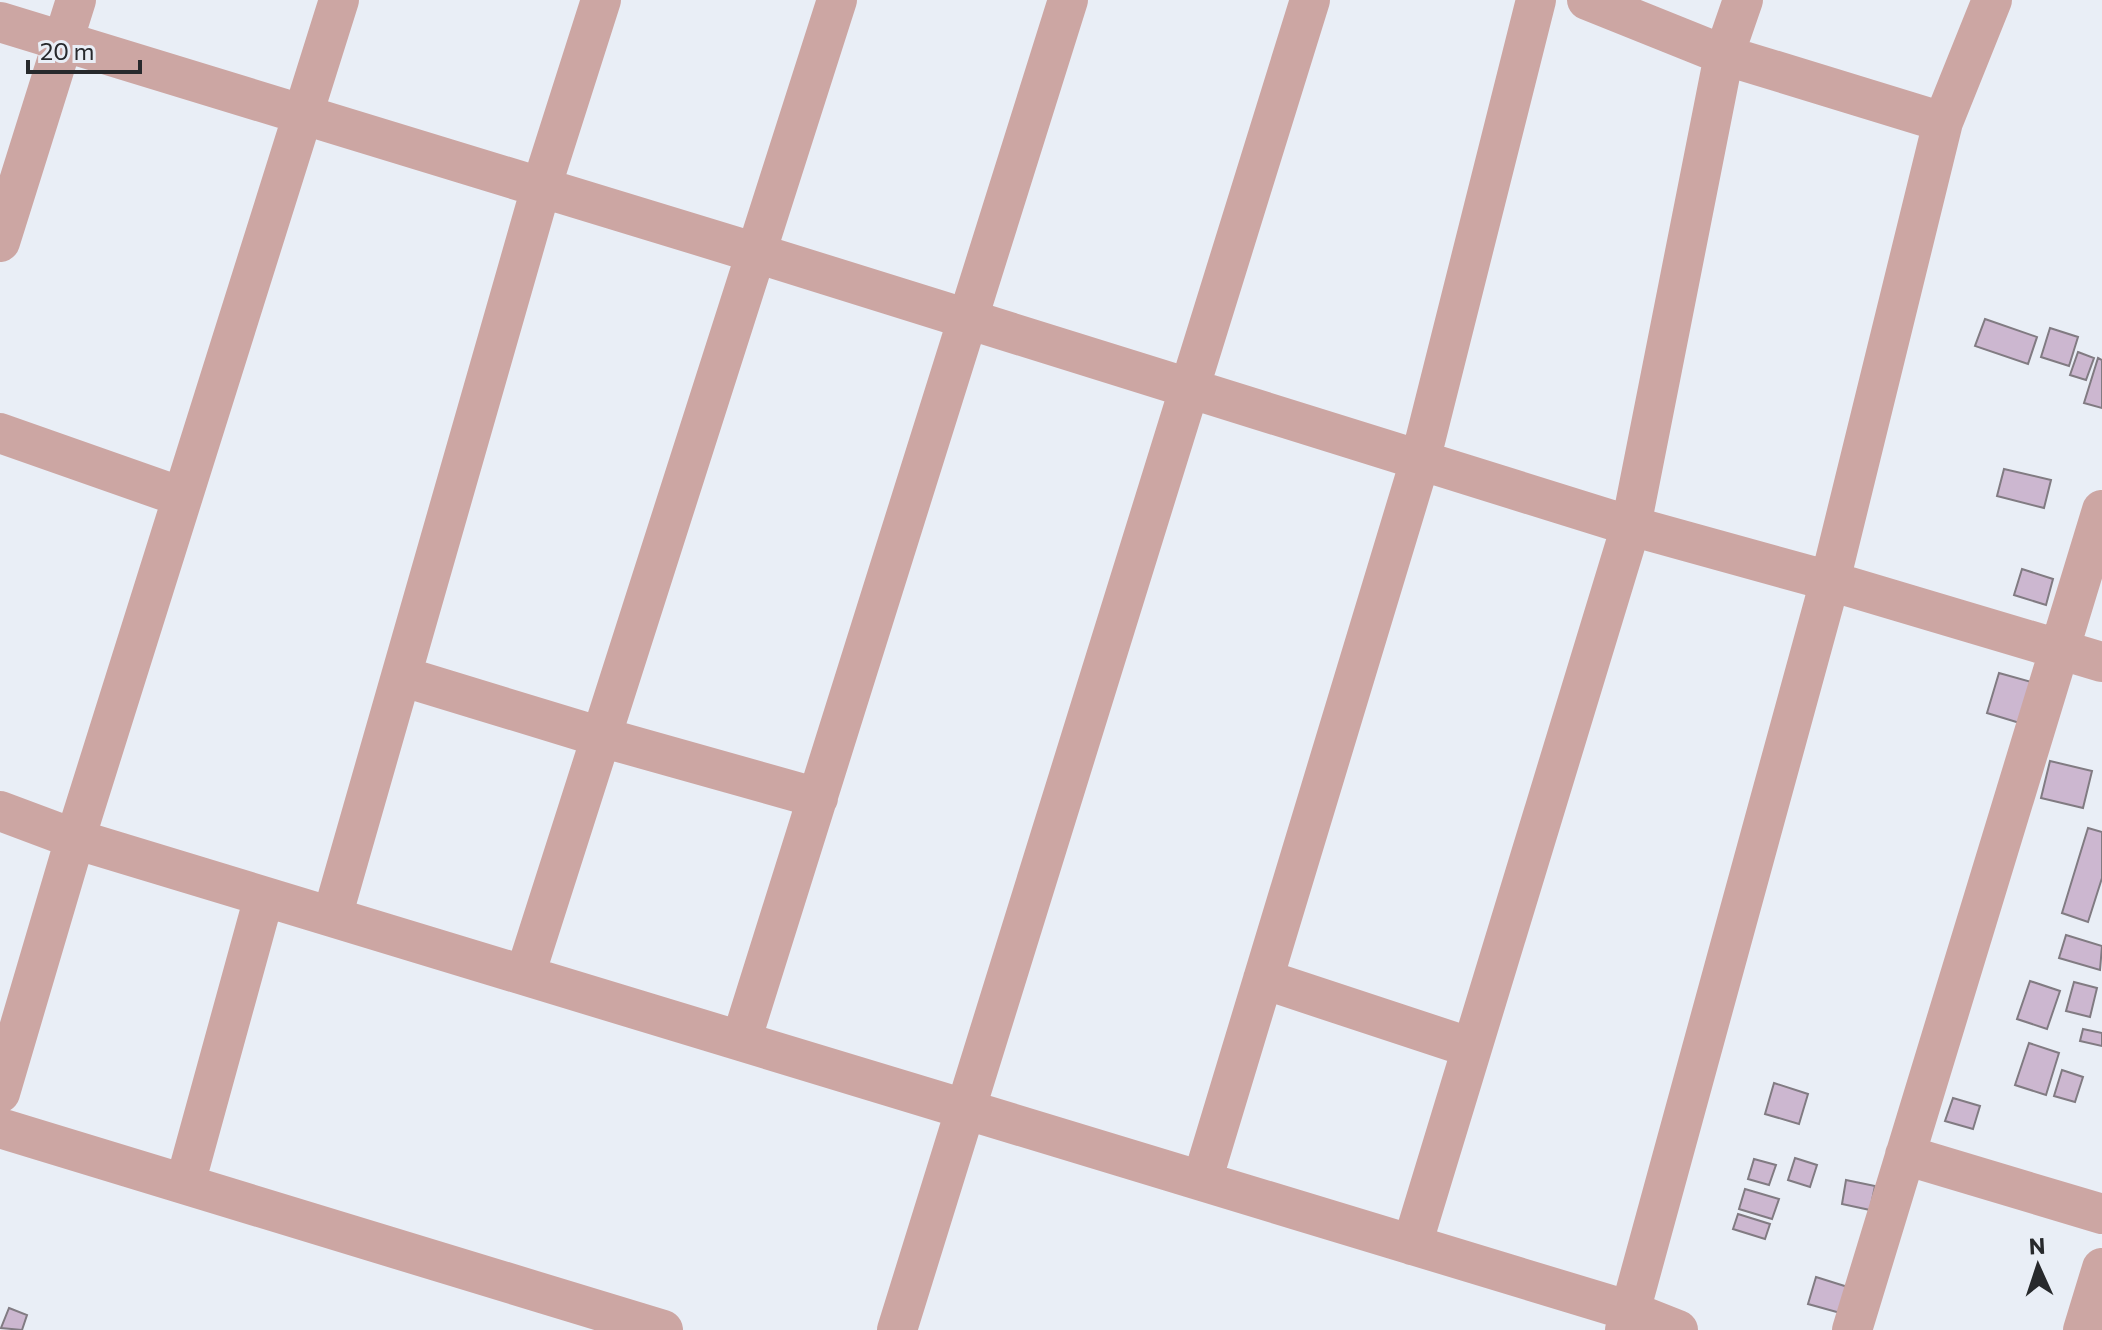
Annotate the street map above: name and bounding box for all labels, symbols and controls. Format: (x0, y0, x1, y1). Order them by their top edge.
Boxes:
scale bar (28, 24, 140, 74)
text: 20 m (40, 36, 94, 65)
north arrow (1998, 1226, 2078, 1306)
text: N (2028, 1232, 2046, 1259)

